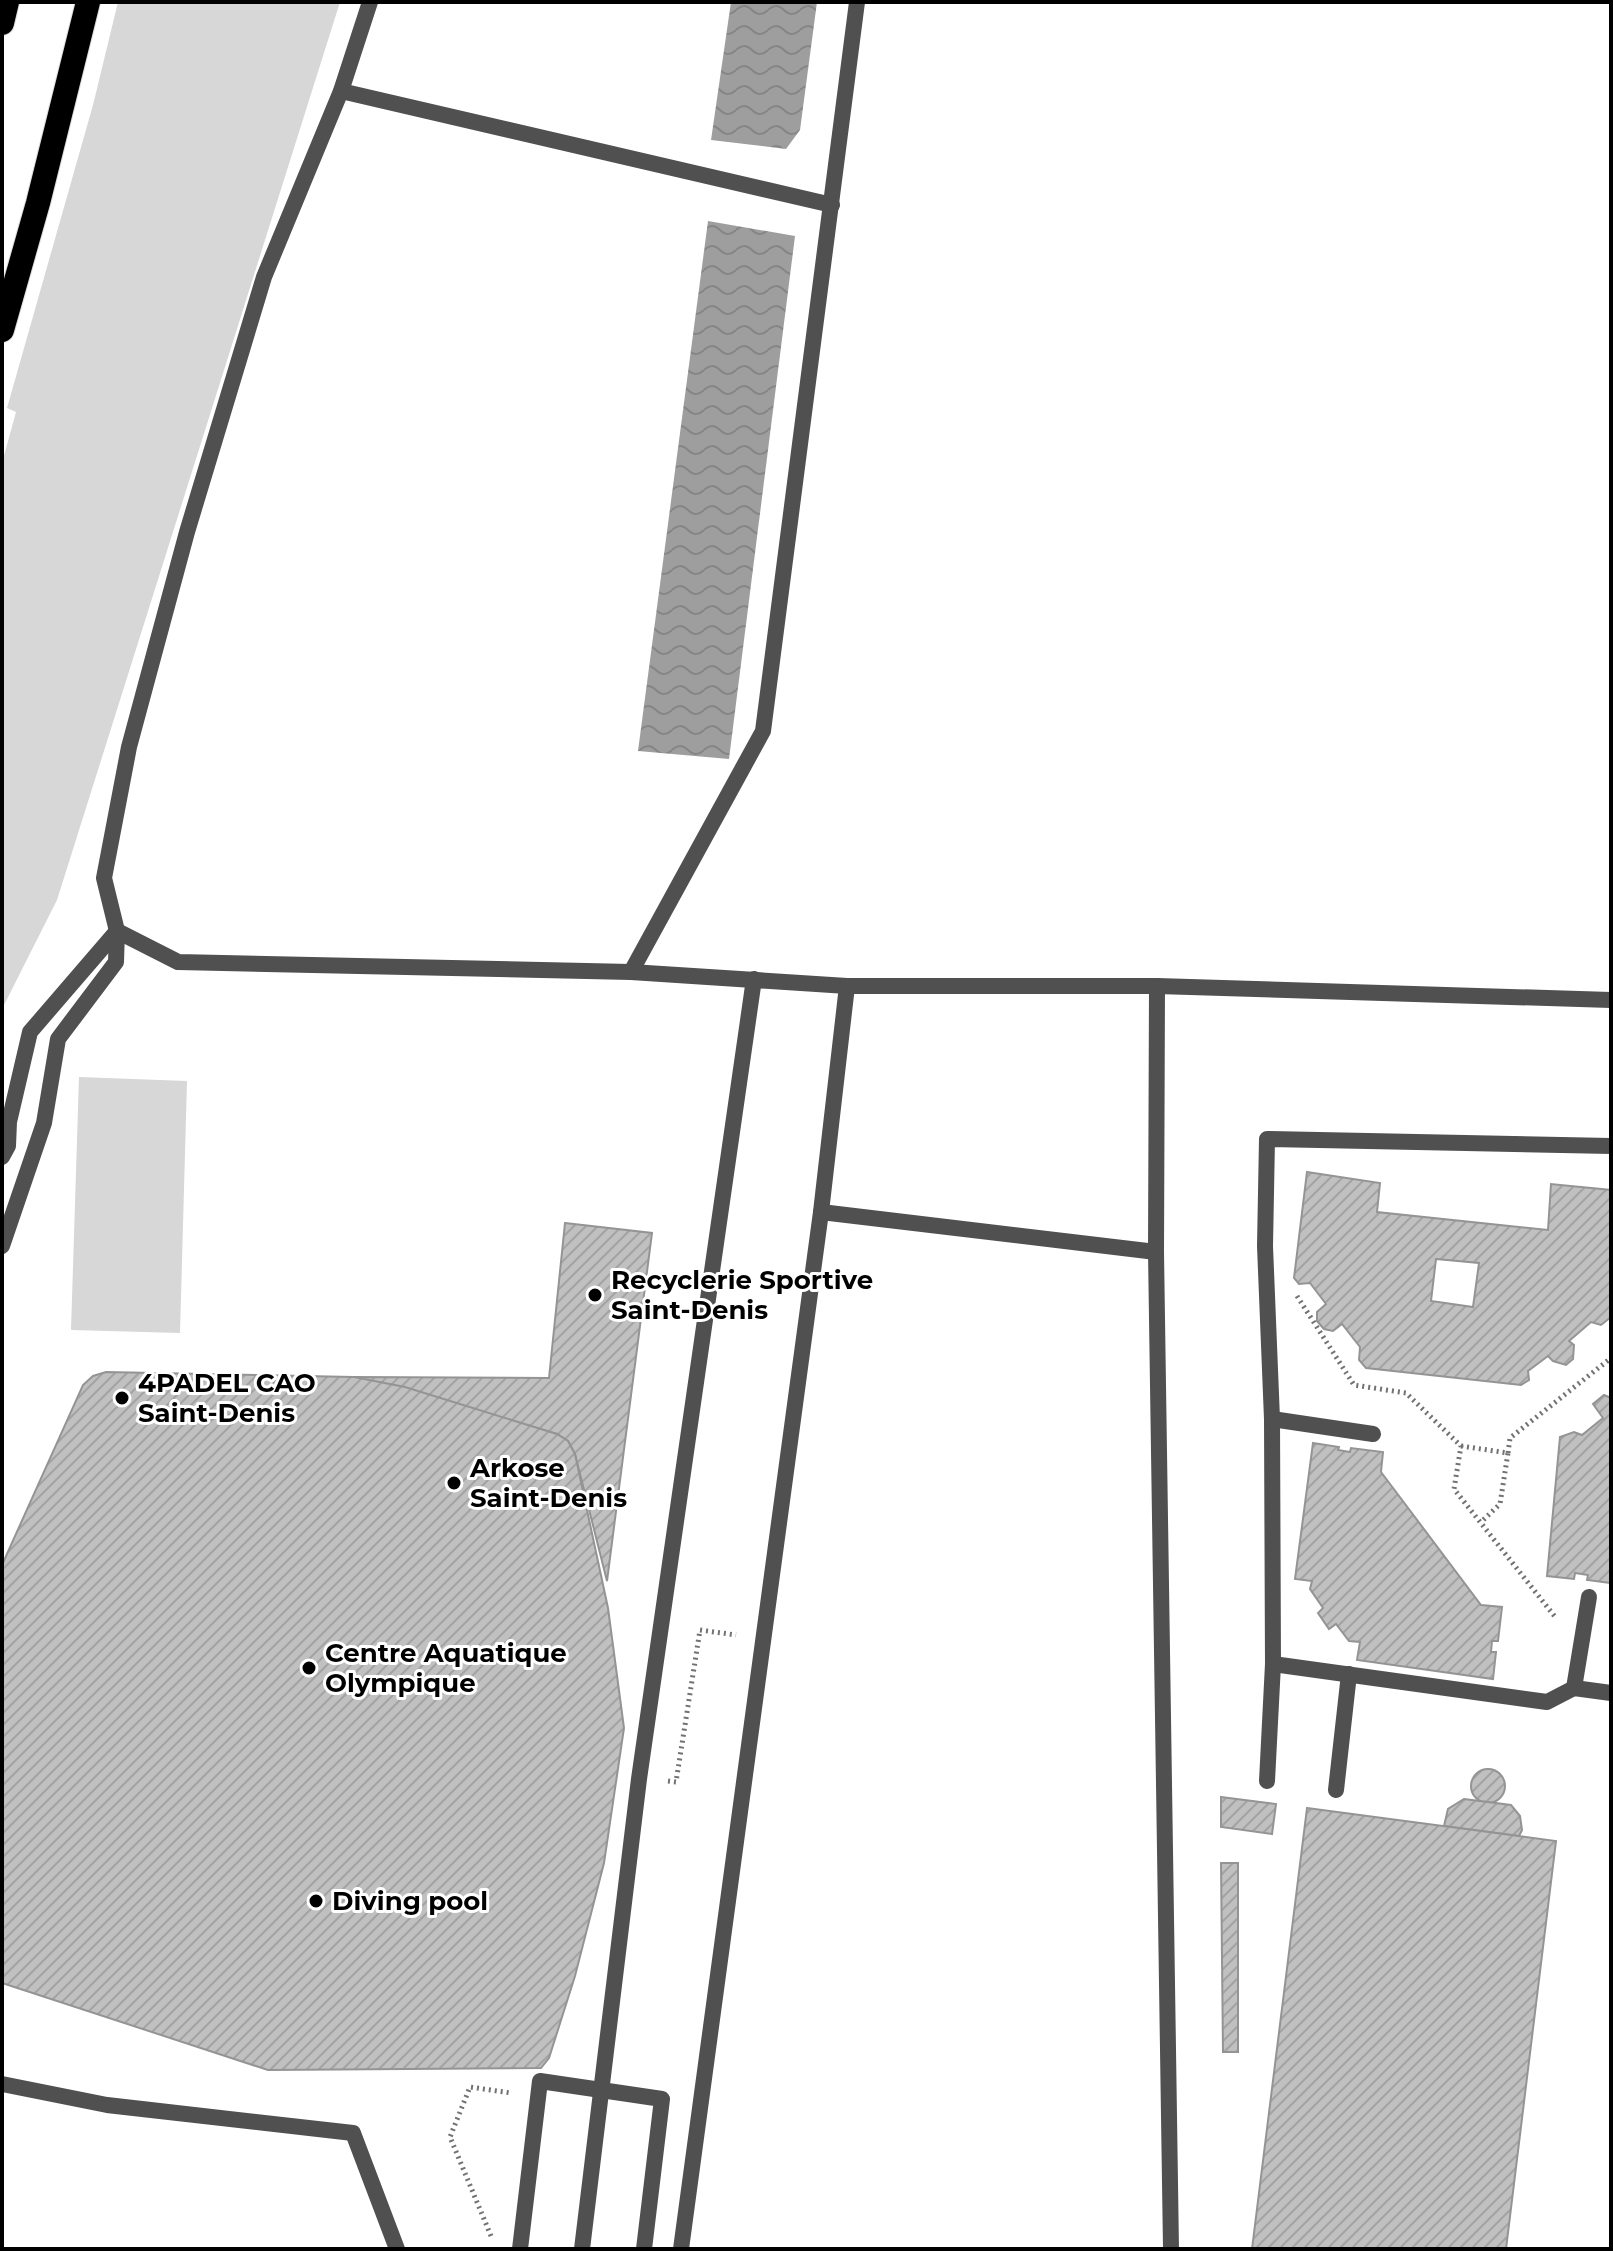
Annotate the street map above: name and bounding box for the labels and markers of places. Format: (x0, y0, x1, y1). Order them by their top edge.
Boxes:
place label: Recyclerie Sportive Saint-Denis (611, 1264, 873, 1326)
marker: Recyclerie Sportive Saint-Denis (586, 1286, 604, 1304)
place label: 4PADEL CAO Saint-Denis (138, 1367, 316, 1429)
marker: 4PADEL CAO Saint-Denis (113, 1389, 131, 1407)
place label: Arkose Saint-Denis (469, 1452, 627, 1514)
marker: Arkose Saint-Denis (445, 1474, 463, 1492)
place label: Centre Aquatique Olympique (325, 1637, 567, 1699)
marker: Centre Aquatique Olympique (300, 1659, 318, 1677)
place label: Diving pool (332, 1885, 488, 1917)
marker: Diving pool (307, 1892, 325, 1910)

